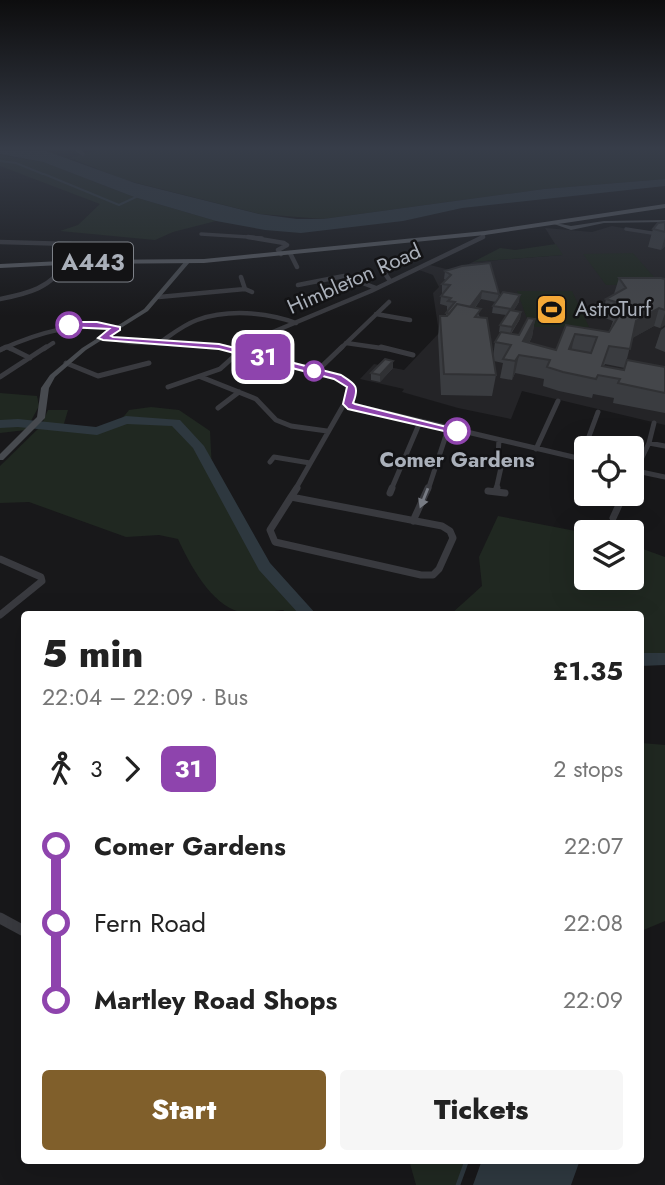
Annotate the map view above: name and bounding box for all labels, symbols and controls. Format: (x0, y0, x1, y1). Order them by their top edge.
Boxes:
street label: Himbleton Road (282, 236, 426, 322)
road number: A443 (53, 243, 133, 282)
sports icon: AstroTurf (535, 292, 569, 326)
place label: AstroTurf (575, 294, 652, 324)
unlabelled marker (56, 312, 82, 338)
line badge: 31 (232, 334, 294, 380)
text: 31 (249, 339, 277, 374)
unlabelled marker (304, 361, 324, 381)
marker: Comer Gardens (444, 418, 470, 444)
map controls (574, 436, 644, 590)
button: locate (574, 436, 644, 506)
place label: Comer Gardens (380, 445, 535, 475)
one-way arrow (418, 488, 429, 509)
button: layers (574, 520, 644, 590)
text: 5 min (42, 626, 144, 681)
text: £1.35 (553, 652, 623, 690)
text: 22:04 – 22:09 · Bus (42, 680, 248, 714)
icon: walk (42, 750, 80, 788)
icon: forward (113, 750, 151, 788)
text: 31 (175, 751, 202, 786)
text: 3 (90, 752, 103, 786)
text: 2 stops (553, 752, 623, 786)
text: Comer Gardens (94, 827, 286, 865)
text: 22:07 (564, 829, 623, 863)
text: Fern Road (94, 904, 206, 942)
text: 22:08 (564, 906, 623, 940)
text: Martley Road Shops (94, 981, 337, 1019)
text: 22:09 (563, 983, 623, 1017)
button: Start (42, 1070, 326, 1150)
button: Tickets (340, 1070, 623, 1150)

